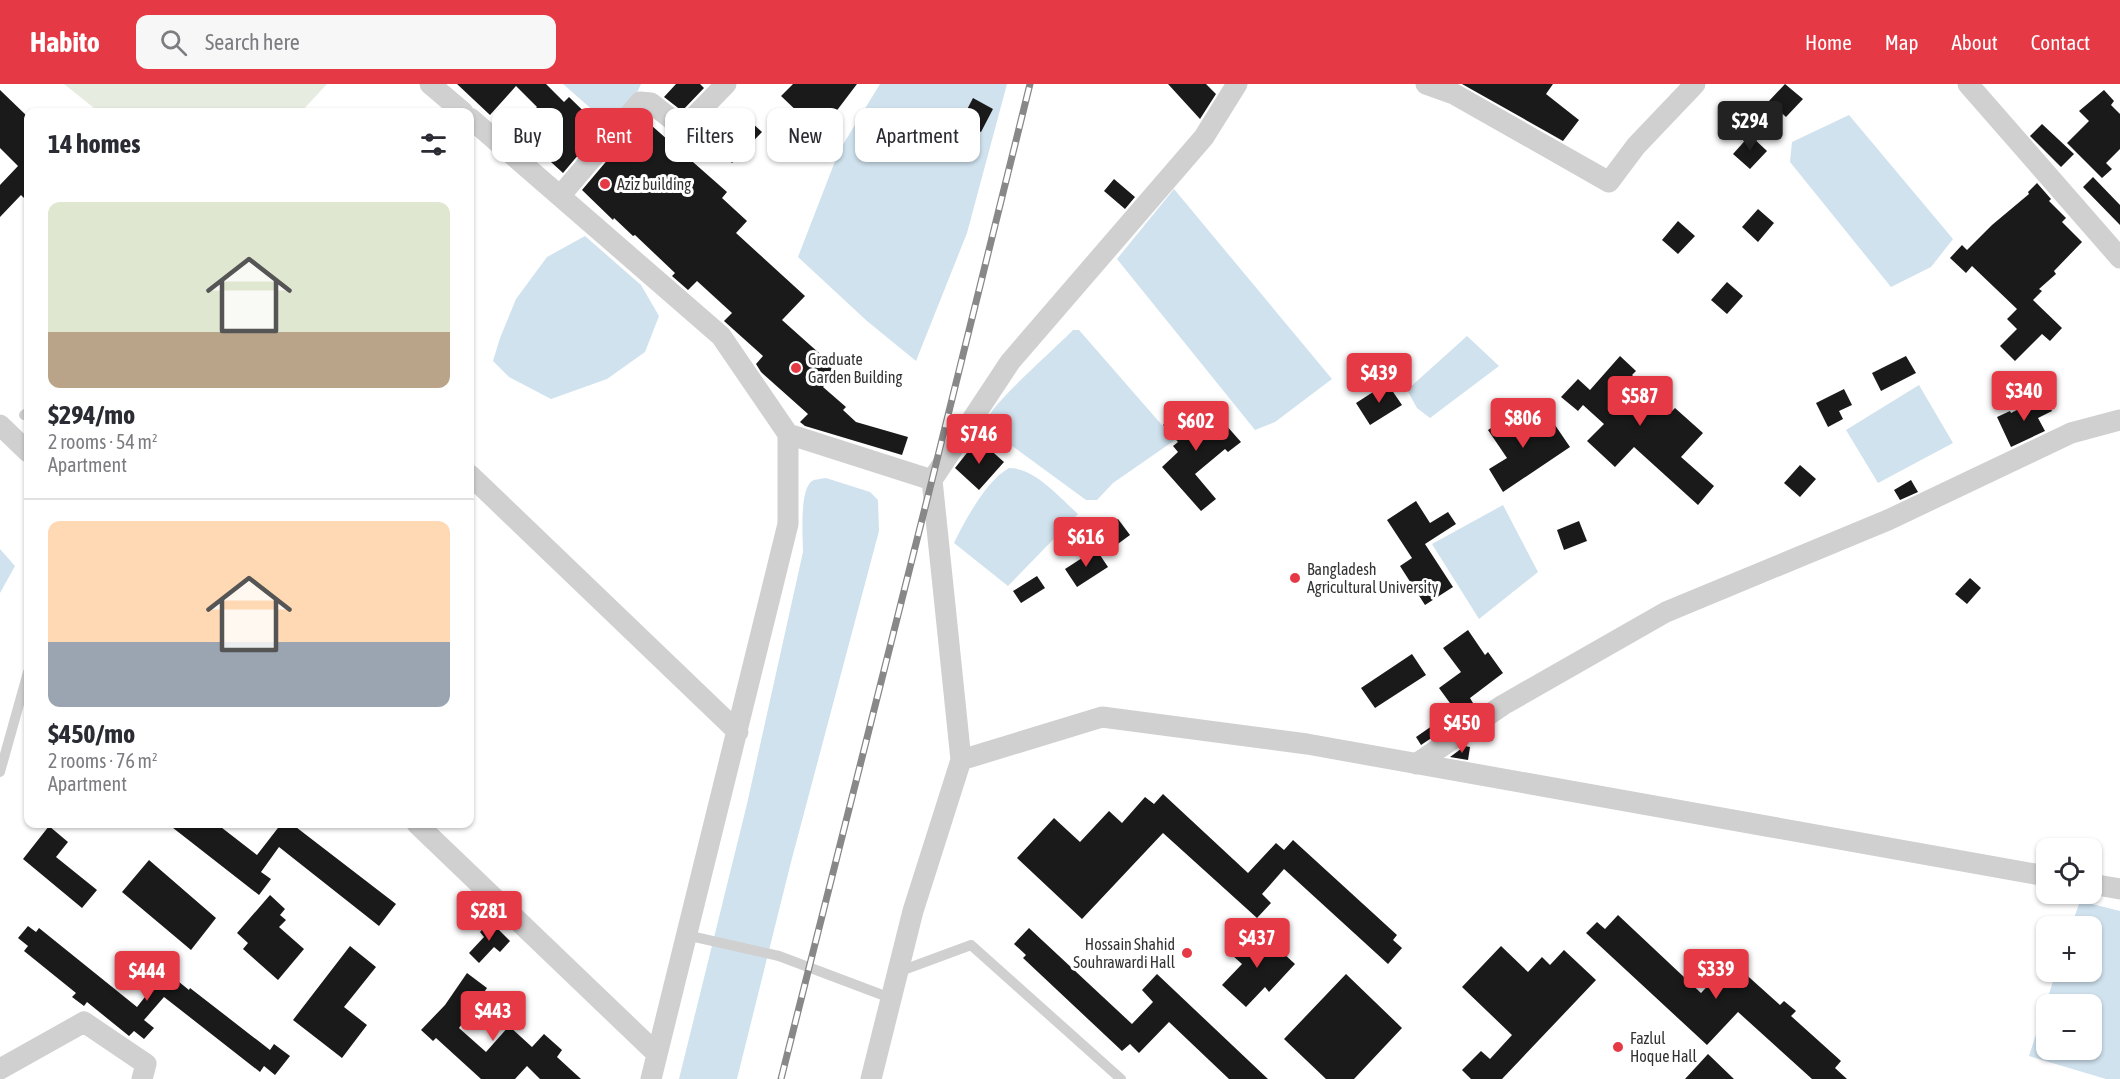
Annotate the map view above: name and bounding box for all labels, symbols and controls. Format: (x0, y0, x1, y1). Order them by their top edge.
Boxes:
search box (136, 15, 556, 69)
text: Habito (30, 26, 100, 58)
icon: search (157, 26, 190, 59)
text: Search here (205, 29, 300, 55)
text: Home (1805, 30, 1852, 54)
text: Map (1885, 30, 1919, 54)
text: About (1952, 30, 1998, 54)
text: Contact (2031, 30, 2090, 54)
pin: $294 (1714, 101, 1786, 152)
chip: Buy (492, 108, 563, 162)
chip: Rent (575, 108, 653, 162)
chip: Filters (665, 108, 755, 162)
chip: New (767, 108, 843, 162)
chip: Apartment (855, 108, 980, 162)
text: $294 (1732, 109, 1768, 132)
icon: filters (417, 128, 450, 161)
text: 14 homes (48, 129, 141, 159)
place label: Aziz building (617, 175, 691, 194)
marker: Aziz building (598, 177, 612, 191)
icon: home (195, 241, 303, 349)
place label: Graduate Garden Building (808, 350, 903, 387)
pin: $439 (1343, 353, 1415, 404)
marker: Graduate Garden Building (789, 361, 803, 375)
text: $439 (1361, 361, 1397, 384)
pin: $340 (1988, 371, 2060, 422)
pin: $587 (1604, 376, 1676, 427)
text: $340 (2006, 379, 2042, 402)
text: $587 (1622, 384, 1658, 407)
pin: $806 (1487, 398, 1559, 449)
text: $294/mo (48, 400, 135, 430)
pin: $602 (1160, 401, 1232, 452)
text: $806 (1505, 406, 1541, 429)
text: $602 (1178, 409, 1214, 432)
pin: $746 (943, 414, 1015, 465)
text: $746 (961, 422, 997, 445)
text: 2 rooms · 54 m² (48, 430, 158, 453)
text: Apartment (48, 453, 127, 476)
pin: $616 (1050, 517, 1122, 568)
text: $616 (1068, 525, 1104, 548)
icon: home (195, 560, 303, 668)
place label: Bangladesh Agricultural University (1307, 560, 1439, 597)
marker: Bangladesh Agricultural University (1288, 571, 1302, 585)
pin: $450 (1426, 703, 1498, 754)
text: $450 (1444, 711, 1480, 734)
text: $450/mo (48, 719, 135, 749)
text: 2 rooms · 76 m² (48, 749, 158, 772)
text: Apartment (48, 772, 127, 795)
map controls (2036, 838, 2102, 1060)
button: locate (2036, 838, 2102, 904)
pin: $281 (453, 891, 525, 942)
text: $281 (471, 899, 507, 922)
button: + (2036, 916, 2102, 982)
pin: $437 (1221, 918, 1293, 969)
text: $437 (1239, 926, 1275, 949)
place label: Hossain Shahid Souhrawardi Hall (1073, 935, 1176, 971)
marker: Hossain Shahid Souhrawardi Hall (1180, 946, 1194, 960)
pin: $339 (1680, 949, 1752, 1000)
pin: $444 (111, 951, 183, 1002)
text: $339 (1698, 957, 1734, 980)
text: $444 (129, 959, 165, 982)
pin: $443 (457, 991, 529, 1042)
button: − (2036, 994, 2102, 1060)
text: $443 (475, 999, 511, 1022)
place label: Fazlul Hoque Hall (1630, 1029, 1698, 1066)
marker: Fazlul Hoque Hall (1611, 1040, 1625, 1054)

